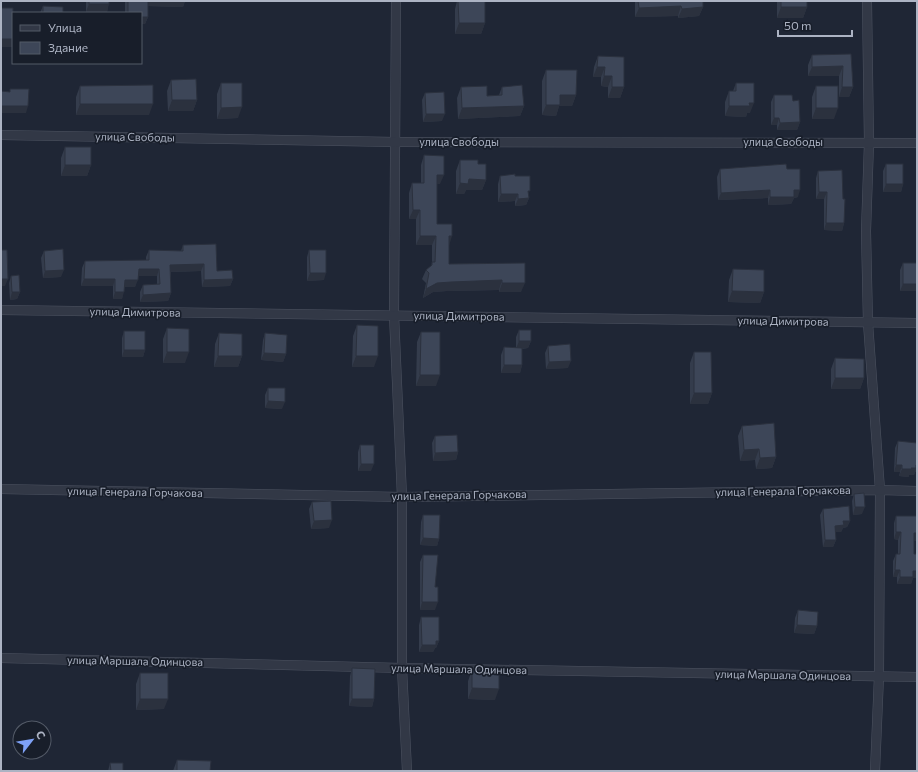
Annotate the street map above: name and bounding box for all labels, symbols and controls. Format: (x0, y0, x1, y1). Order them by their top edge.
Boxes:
legend (12, 12, 142, 64)
scale bar (778, 12, 852, 38)
text: 50 m (784, 18, 812, 32)
text: Улица (48, 20, 82, 34)
text: Здание (48, 40, 88, 54)
street label: улица Свободы (95, 129, 175, 144)
street label: улица Свободы (419, 135, 499, 148)
street label: улица Свободы (743, 135, 823, 148)
street label: улица Димитрова (89, 304, 181, 319)
street label: улица Димитрова (413, 308, 505, 323)
street label: улица Димитрова (737, 313, 829, 328)
street label: улица Генерала Горчакова (715, 483, 851, 498)
street label: улица Генерала Горчакова (67, 484, 203, 499)
street label: улица Генерала Горчакова (391, 487, 527, 502)
street label: улица Маршала Одинцова (67, 653, 203, 668)
street label: улица Маршала Одинцова (391, 661, 527, 676)
street label: улица Маршала Одинцова (715, 667, 851, 682)
north arrow (12, 720, 52, 760)
text: С (33, 728, 49, 742)

